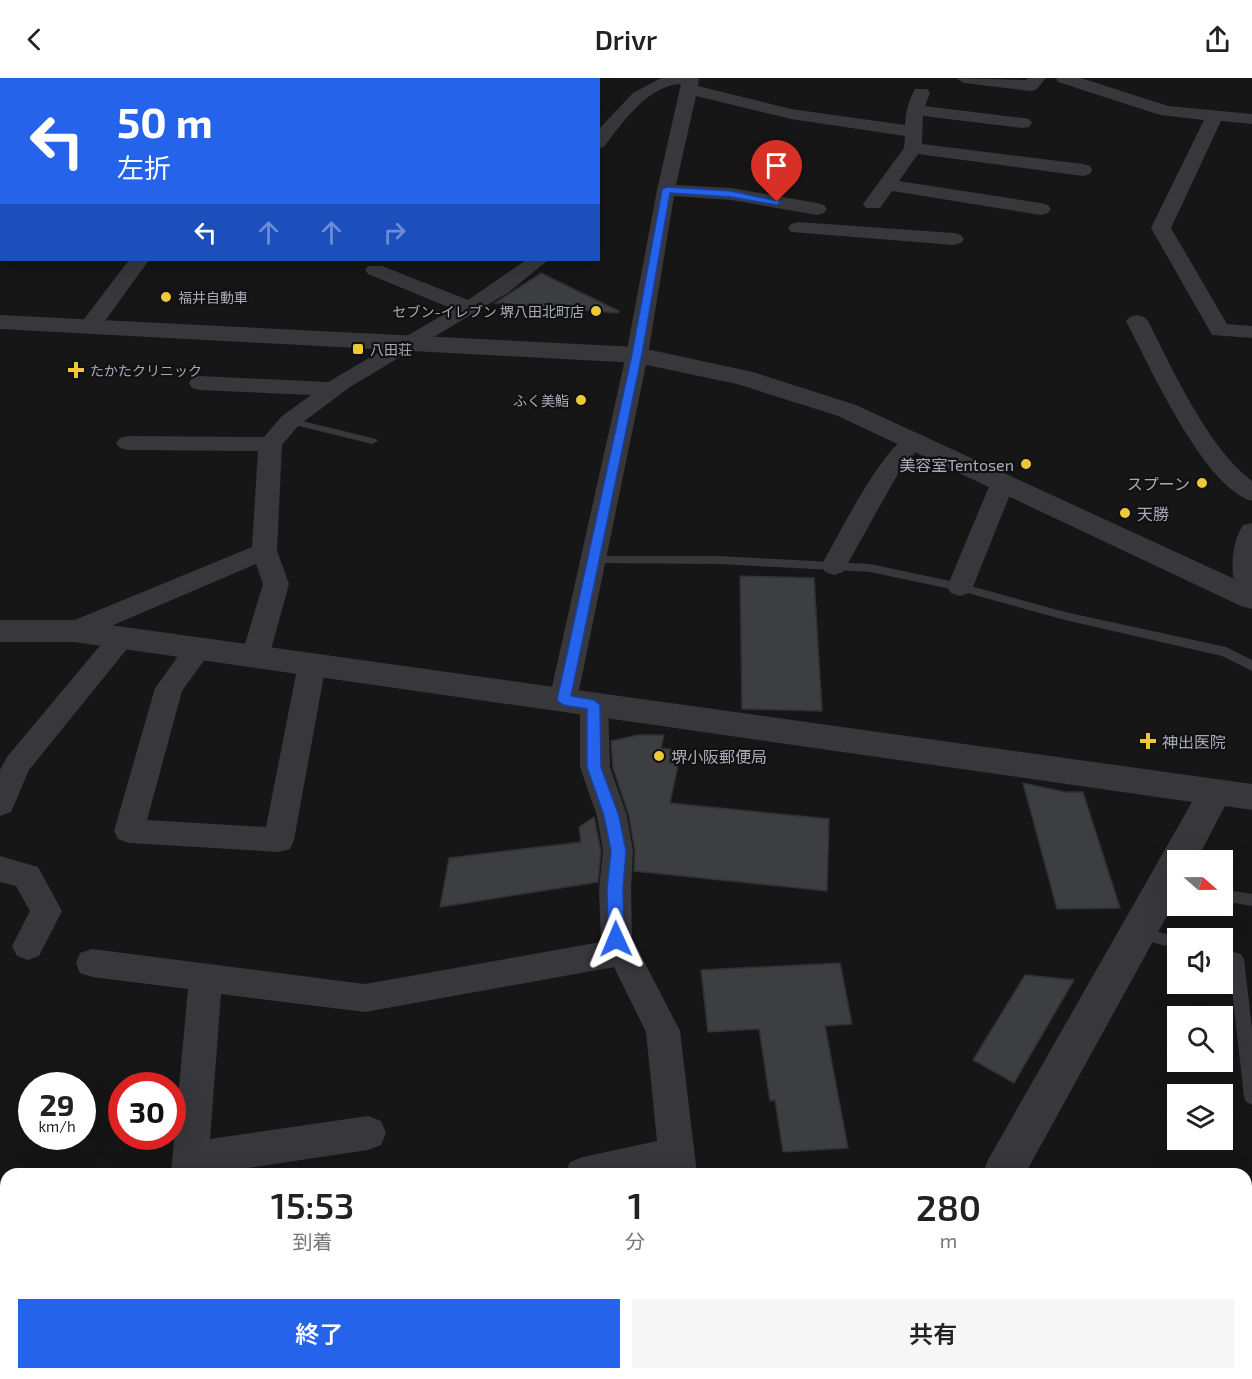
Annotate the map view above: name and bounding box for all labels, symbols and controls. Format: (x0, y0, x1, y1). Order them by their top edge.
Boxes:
icon: back (18, 23, 51, 56)
text: Drivr (595, 23, 657, 55)
icon: share (1201, 23, 1234, 56)
text: 50 m (117, 96, 213, 146)
icon: left (18, 102, 96, 180)
pin (751, 140, 802, 202)
icon: arrive (760, 149, 793, 182)
text: 左折 (117, 151, 171, 183)
icon: left (189, 216, 222, 249)
icon: ahead (252, 216, 285, 249)
icon: ahead (315, 216, 348, 249)
icon: right (378, 216, 411, 249)
place label: 福井自動車 (178, 289, 248, 306)
marker: 福井自動車 (159, 290, 173, 304)
place label: セブン-イレブン 堺八田北町店 (393, 303, 584, 320)
marker: セブン-イレブン 堺八田北町店 (589, 304, 603, 318)
place label: 八田荘 (370, 341, 412, 358)
marker: 八田荘 (351, 342, 365, 356)
marker: たかたクリニック (67, 361, 85, 379)
place label: たかたクリニック (90, 362, 202, 379)
place label: ふく美鮨 (513, 392, 569, 409)
marker: ふく美鮨 (574, 393, 588, 407)
place label: 美容室Tentosen (899, 455, 1014, 474)
marker: 美容室Tentosen (1019, 457, 1033, 471)
place label: スプーン (1127, 474, 1190, 493)
marker: スプーン (1195, 476, 1209, 490)
place label: 天勝 (1137, 504, 1169, 523)
marker: 天勝 (1118, 506, 1132, 520)
marker: 神出医院 (1139, 732, 1157, 750)
place label: 神出医院 (1162, 732, 1226, 751)
place label: 堺小阪郵便局 (671, 747, 767, 766)
marker: 堺小阪郵便局 (652, 749, 666, 763)
north arrow (1167, 850, 1233, 916)
map controls (1167, 850, 1233, 1150)
position arrow (584, 907, 648, 971)
button: sound (1167, 928, 1233, 994)
button: search (1167, 1006, 1233, 1072)
speed limit sign: 30 (108, 1072, 186, 1150)
button: layers (1167, 1084, 1233, 1150)
text: 29 (39, 1086, 75, 1122)
text: km/h (38, 1117, 76, 1135)
text: 15:53 (271, 1183, 354, 1226)
text: 1 (628, 1183, 643, 1226)
text: 280 (916, 1185, 981, 1228)
text: m (940, 1228, 957, 1252)
text: 到着 (293, 1229, 333, 1253)
text: 分 (625, 1229, 645, 1253)
button: 終了 (18, 1299, 620, 1368)
button: 共有 (632, 1299, 1234, 1368)

